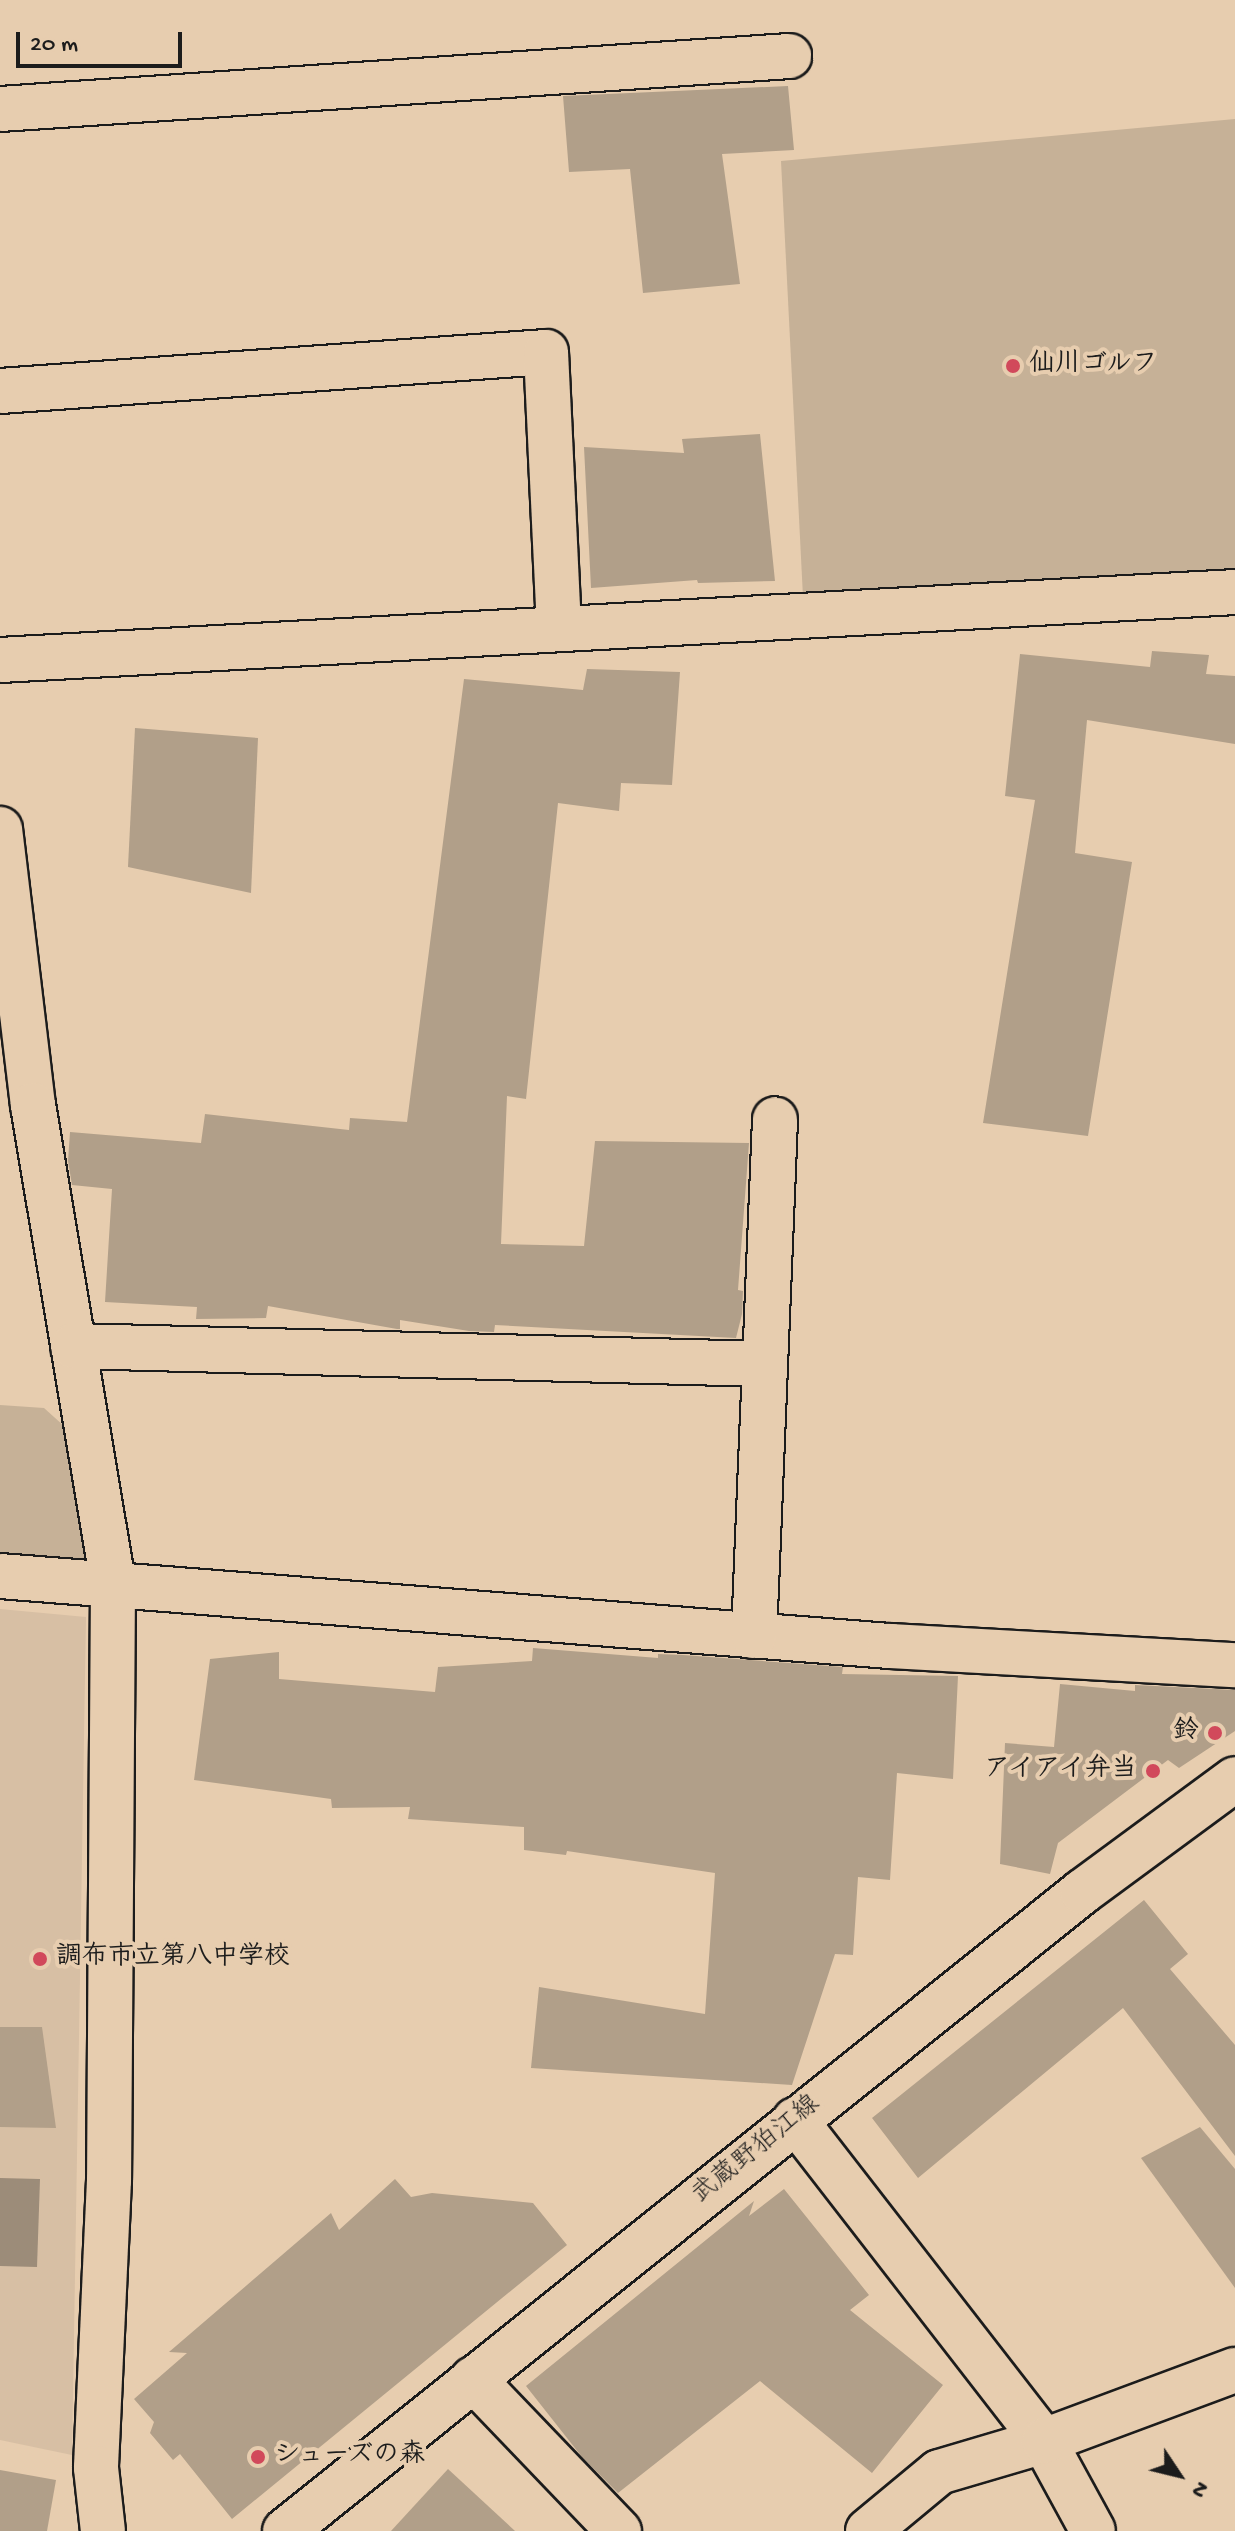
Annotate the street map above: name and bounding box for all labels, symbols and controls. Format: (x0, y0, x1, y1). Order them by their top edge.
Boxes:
scale bar (20, 16, 186, 66)
text: 20 m (30, 31, 78, 60)
place label: 仙川ゴルフ (1029, 350, 1159, 382)
marker: 仙川ゴルフ (1004, 357, 1022, 375)
place label: 鈴 (1173, 1717, 1199, 1749)
marker: 鈴 (1206, 1724, 1224, 1742)
place label: アイアイ弁当 (981, 1755, 1137, 1787)
marker: アイアイ弁当 (1144, 1762, 1162, 1780)
place label: 調布市立第八中学校 (56, 1943, 290, 1975)
marker: 調布市立第八中学校 (31, 1950, 49, 1968)
street label: 武蔵野狛江線 (687, 2090, 827, 2212)
north arrow (1139, 2435, 1219, 2515)
place label: シューズの森 (274, 2441, 429, 2473)
marker: シューズの森 (249, 2448, 267, 2466)
text: N (1184, 2475, 1213, 2502)

